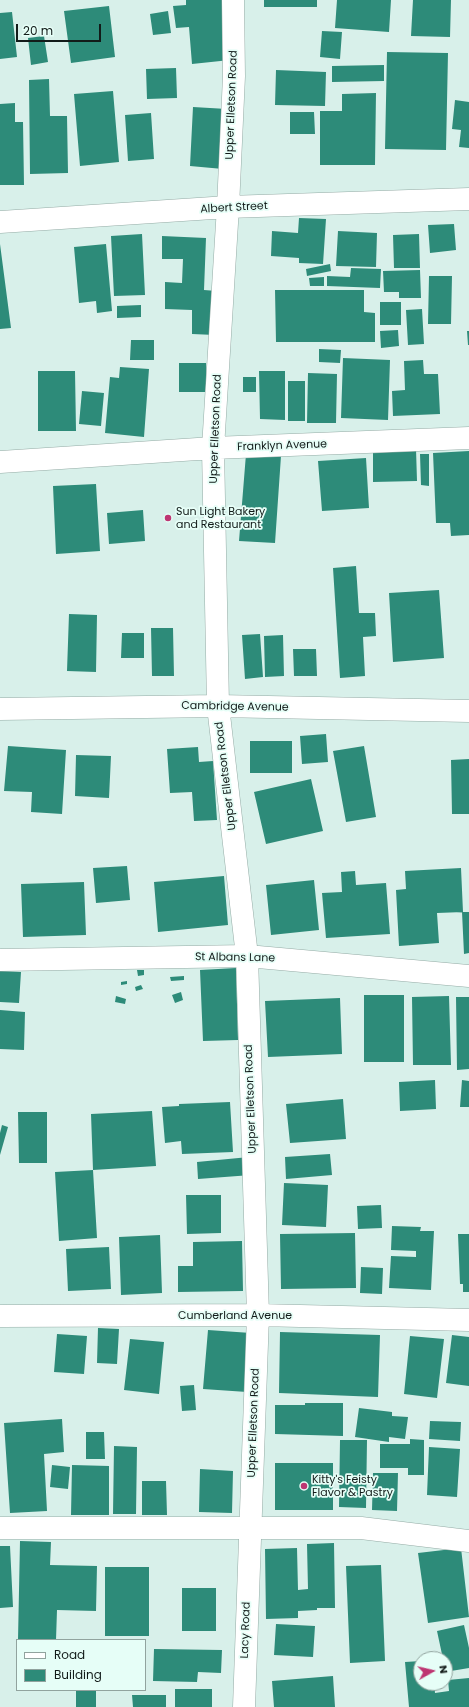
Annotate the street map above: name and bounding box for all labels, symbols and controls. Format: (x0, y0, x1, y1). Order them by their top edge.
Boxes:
scale bar (18, 16, 103, 42)
text: 20 m (23, 22, 53, 39)
street label: Upper Elletson Road (223, 50, 241, 160)
street label: Albert Street (200, 200, 268, 216)
street label: Upper Elletson Road (207, 374, 225, 484)
street label: Franklyn Avenue (237, 438, 327, 454)
place label: Sun Light Bakery and Restaurant (176, 505, 265, 531)
marker: Sun Light Bakery and Restaurant (163, 513, 173, 523)
street label: Cambridge Avenue (181, 699, 289, 715)
street label: Upper Elletson Road (213, 721, 239, 831)
street label: St Albans Lane (195, 951, 275, 965)
street label: Upper Elletson Road (242, 1044, 260, 1154)
street label: Cumberland Avenue (178, 1309, 292, 1323)
street label: Upper Elletson Road (245, 1368, 263, 1478)
place label: Kitty's Feisty Flavor & Pastry (312, 1473, 393, 1499)
marker: Kitty's Feisty Flavor & Pastry (299, 1481, 309, 1491)
street label: Lacy Road (238, 1601, 254, 1659)
legend (16, 1639, 146, 1691)
text: Road (54, 1646, 85, 1663)
north arrow (413, 1651, 453, 1691)
text: N (435, 1664, 452, 1675)
text: Building (54, 1666, 102, 1683)

